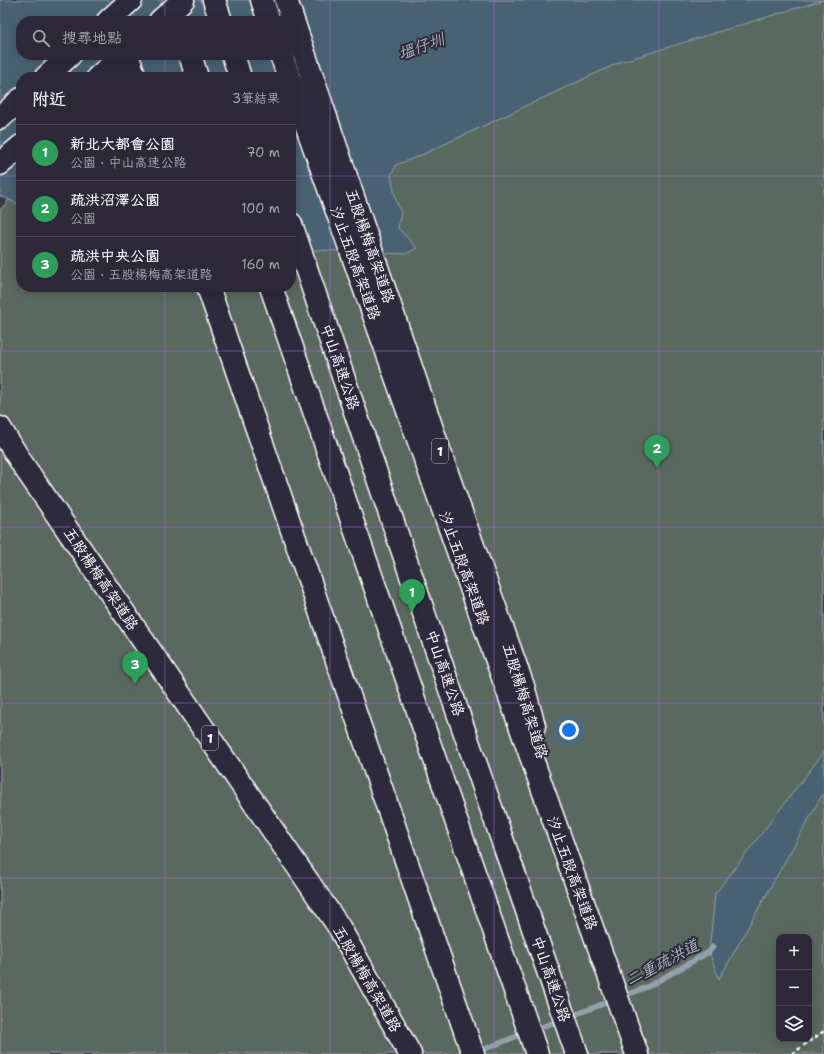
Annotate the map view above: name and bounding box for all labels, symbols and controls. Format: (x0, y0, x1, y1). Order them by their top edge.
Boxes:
search box (16, 16, 296, 60)
icon: search (30, 27, 52, 49)
text: 搜尋地點 (62, 28, 122, 48)
water label: 塭仔圳 (395, 28, 449, 65)
text: 附近 (32, 88, 66, 110)
text: 3筆結果 (232, 90, 280, 107)
text: 新北大都會公園 (70, 134, 175, 154)
text: 1 (42, 144, 48, 161)
text: 70 m (246, 144, 280, 161)
text: 公園 · 中山高速公路 (70, 154, 187, 171)
street label: 五股楊梅高架道路 (341, 186, 399, 306)
text: 疏洪沼澤公園 (70, 190, 160, 210)
text: 2 (40, 200, 50, 217)
text: 100 m (241, 200, 280, 217)
street label: 汐止五股高架道路 (325, 203, 385, 323)
text: 公園 (70, 210, 96, 227)
text: 疏洪中央公園 (70, 246, 160, 266)
text: 3 (40, 256, 50, 273)
text: 160 m (242, 256, 280, 273)
text: 公園 · 五股楊梅高架道路 (70, 266, 213, 283)
street label: 中山高速公路 (316, 321, 364, 413)
pin: 2 (644, 435, 670, 468)
road number: 1 (432, 439, 448, 463)
street label: 汐止五股高架道路 (434, 508, 494, 628)
street label: 五股楊梅高架道路 (59, 524, 143, 634)
pin: 1 (399, 579, 425, 612)
street label: 中山高速公路 (421, 627, 469, 719)
street label: 五股楊梅高架道路 (498, 641, 552, 761)
pin: 3 (122, 651, 148, 684)
your location (559, 720, 579, 740)
road number: 1 (202, 726, 218, 750)
street label: 汐止五股高架道路 (542, 813, 602, 933)
street label: 五股楊梅高架道路 (328, 922, 406, 1036)
street label: 中山高速公路 (527, 933, 575, 1025)
water label: 二重疏洪道 (622, 933, 704, 990)
map controls (776, 934, 812, 1042)
button: + (776, 934, 812, 970)
button: − (776, 970, 812, 1006)
button: layers (776, 1006, 812, 1042)

